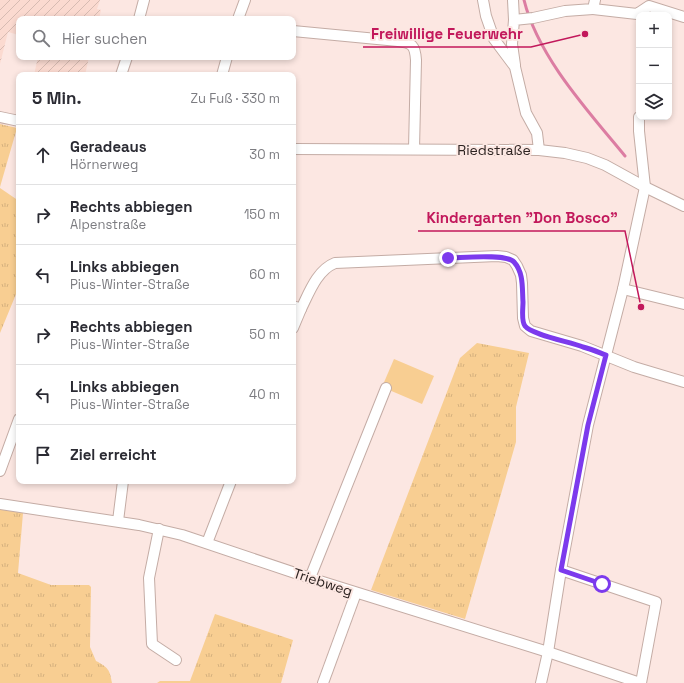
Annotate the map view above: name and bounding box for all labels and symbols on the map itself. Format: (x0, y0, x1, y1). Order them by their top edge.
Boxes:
callout: Freiwillige Feuerwehr (363, 20, 531, 47)
text: Freiwillige Feuerwehr (371, 24, 523, 43)
street label: Riedstraße (457, 141, 531, 159)
callout: Kindergarten "Don Bosco" (418, 204, 625, 231)
text: Kindergarten "Don Bosco" (426, 208, 618, 227)
route end (439, 249, 457, 267)
street label: Triebweg (291, 564, 355, 600)
route start (593, 575, 611, 593)

